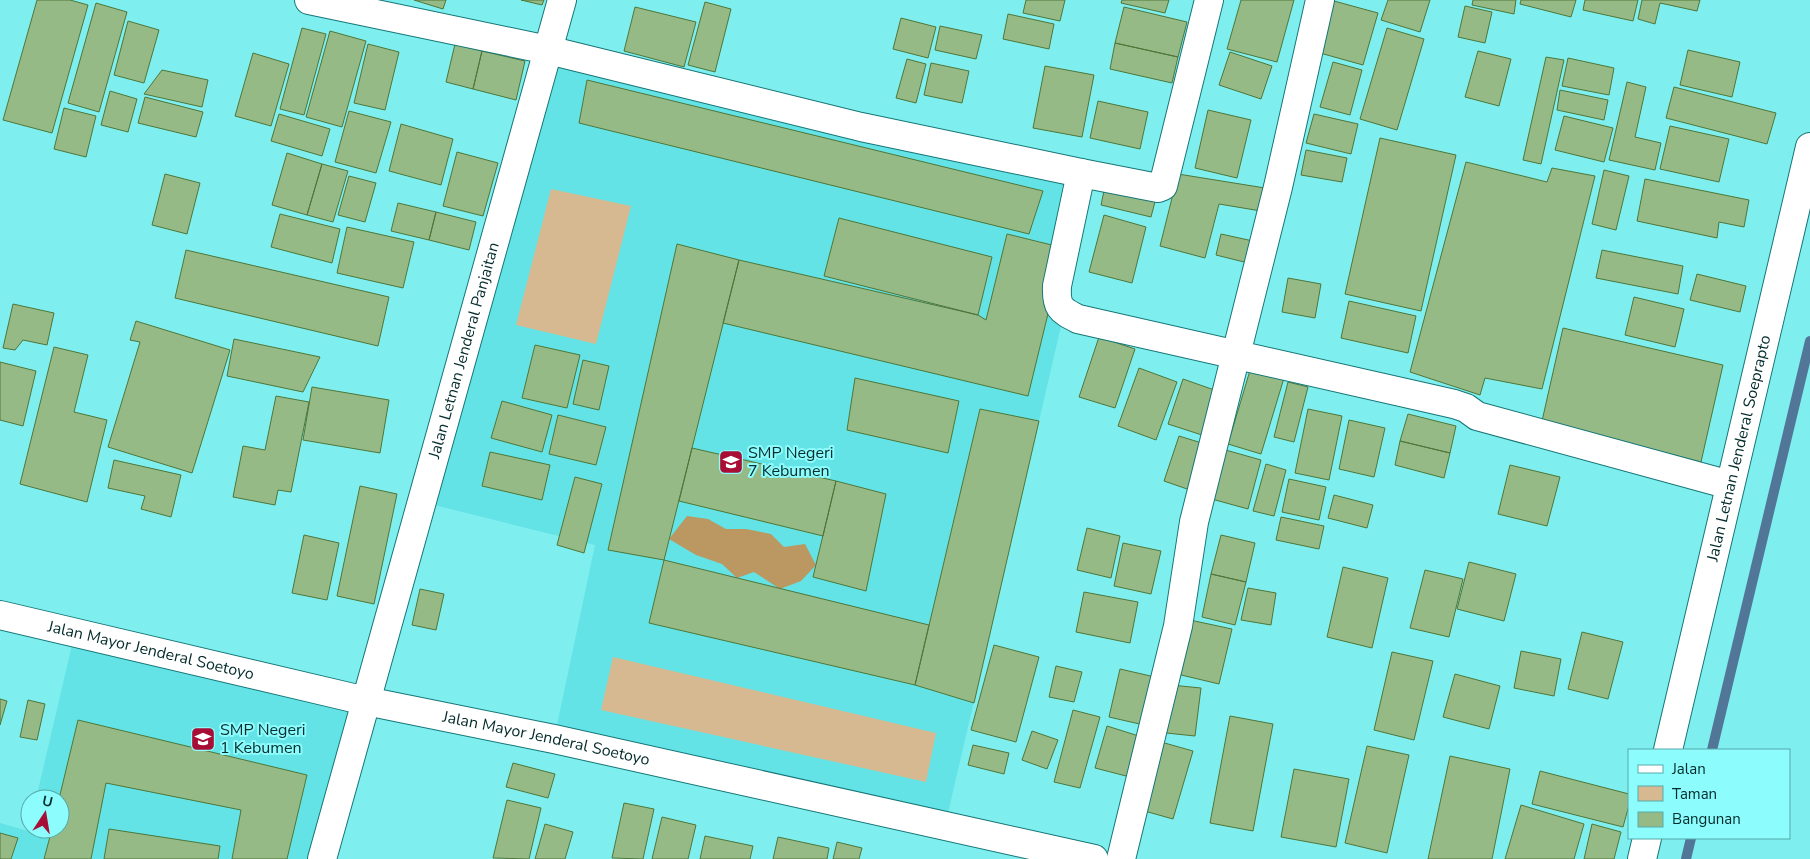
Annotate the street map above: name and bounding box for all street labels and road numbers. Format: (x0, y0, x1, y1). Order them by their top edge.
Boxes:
street label: Jalan Letnan Jenderal Panjaitan (423, 240, 505, 462)
street label: Jalan Letnan Jenderal Soeprapto (1702, 333, 1776, 565)
street label: Jalan Mayor Jenderal Soetoyo (45, 615, 256, 685)
street label: Jalan Mayor Jenderal Soetoyo (440, 706, 652, 771)

